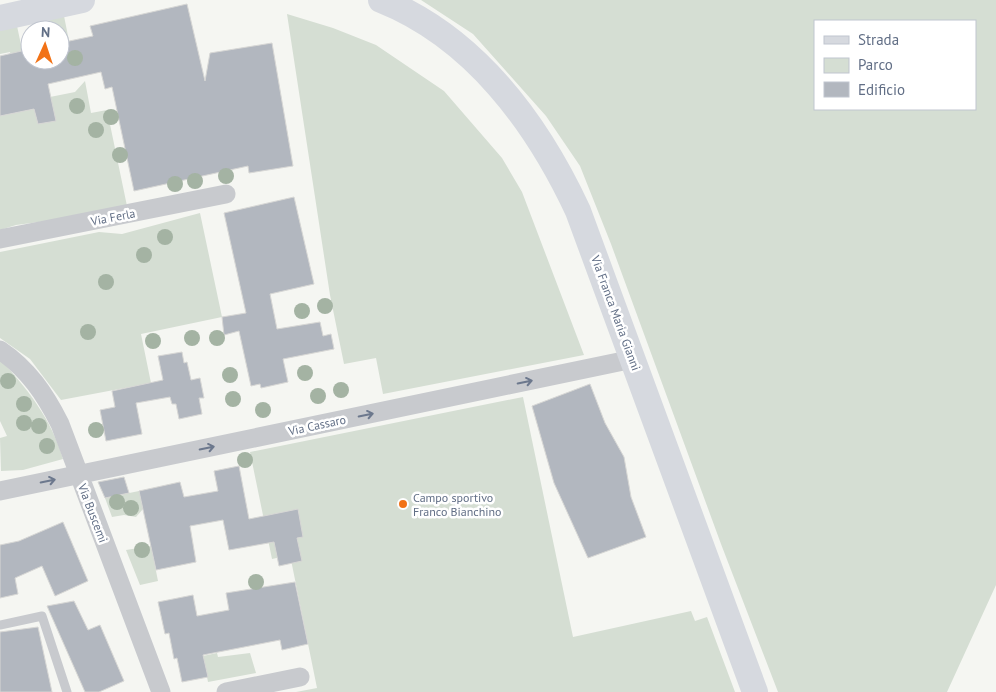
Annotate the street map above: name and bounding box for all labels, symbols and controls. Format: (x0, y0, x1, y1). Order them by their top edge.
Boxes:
north arrow (20, 20, 70, 70)
legend (814, 20, 976, 110)
text: N (41, 23, 51, 41)
text: Strada (858, 30, 899, 49)
text: Parco (858, 55, 893, 74)
text: Edificio (858, 80, 905, 99)
street label: Via Ferla (88, 205, 137, 229)
street label: Via Franca Maria Gianni (588, 252, 644, 373)
one-way arrow (517, 376, 533, 386)
one-way arrow (357, 409, 373, 419)
street label: Via Cassaro (286, 412, 347, 439)
one-way arrow (198, 443, 214, 452)
one-way arrow (39, 476, 55, 485)
street label: Via Buscemi (75, 480, 111, 545)
place label: Campo sportivo Franco Bianchino (413, 490, 502, 519)
marker: Campo sportivo Franco Bianchino (397, 498, 409, 510)

